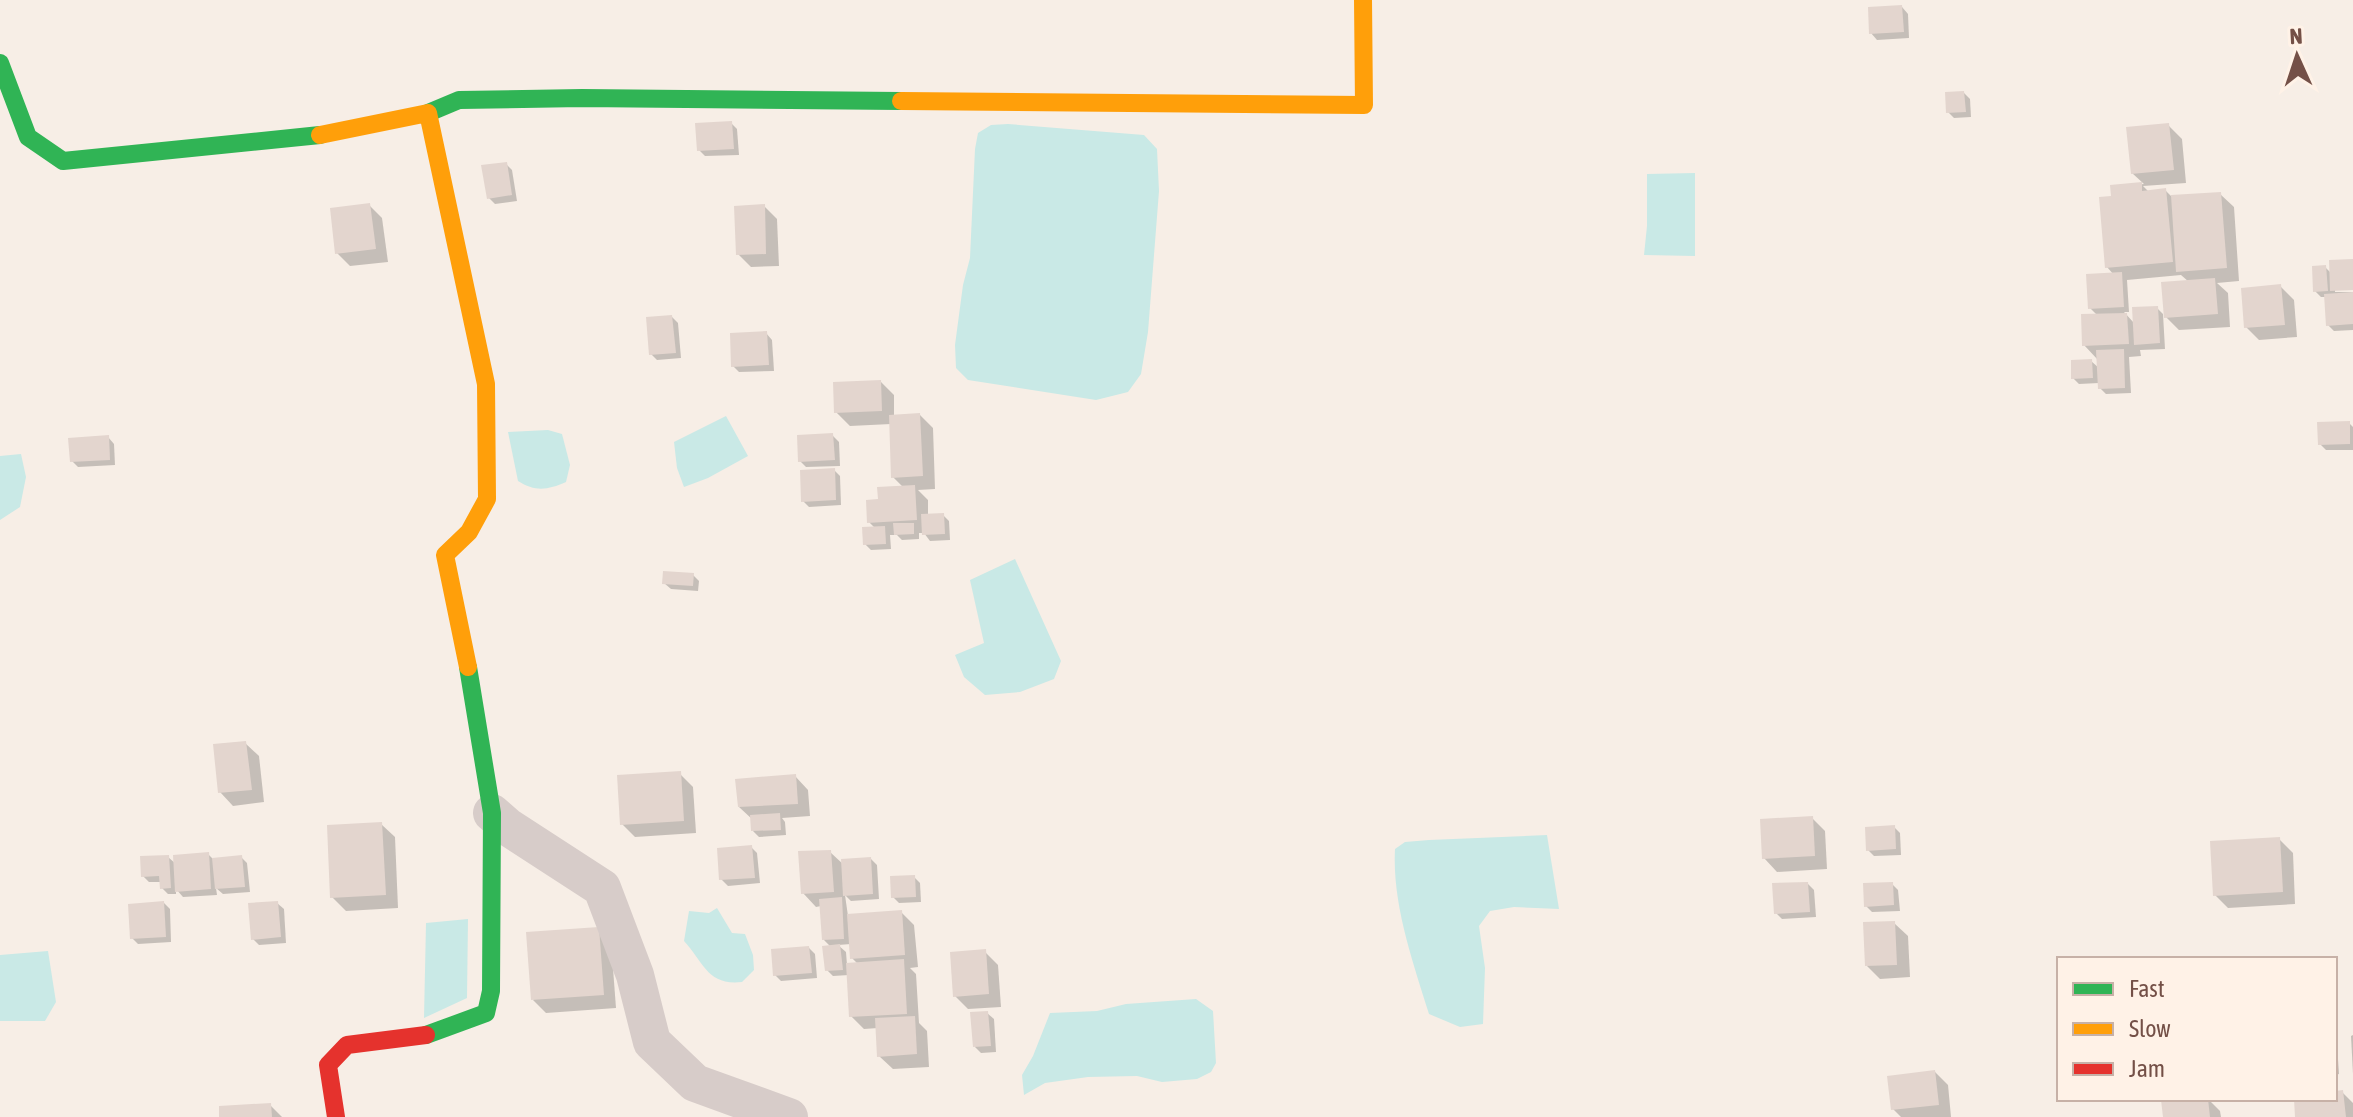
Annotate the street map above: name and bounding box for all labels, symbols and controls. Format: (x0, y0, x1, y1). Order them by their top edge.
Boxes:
north arrow (2257, 16, 2337, 96)
text: N (2289, 23, 2303, 49)
legend (2057, 957, 2337, 1101)
text: Fast (2129, 975, 2165, 1002)
text: Slow (2129, 1015, 2171, 1042)
text: Jam (2129, 1055, 2165, 1082)

